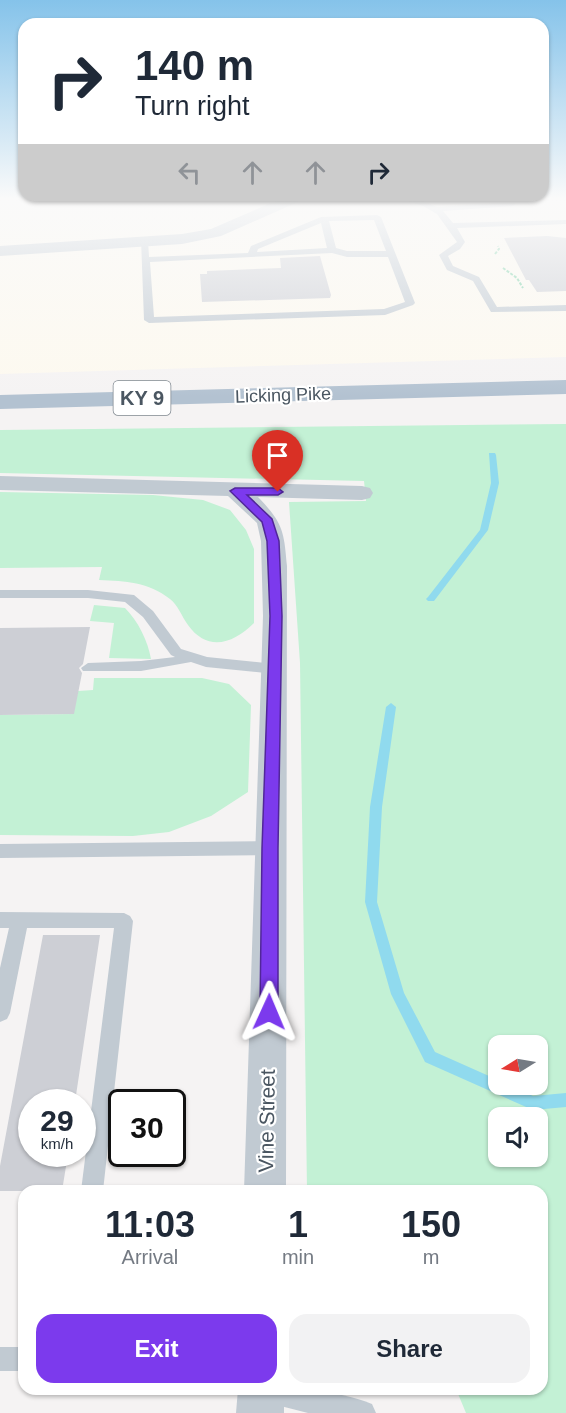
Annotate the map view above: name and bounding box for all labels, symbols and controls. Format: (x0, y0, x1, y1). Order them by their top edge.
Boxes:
icon: right (36, 42, 114, 120)
text: 140 m (135, 42, 254, 89)
text: Turn right (135, 91, 250, 121)
icon: left (173, 156, 206, 189)
icon: ahead (236, 156, 269, 189)
icon: ahead (299, 156, 332, 189)
icon: right (362, 156, 395, 189)
road number: KY 9 (114, 381, 170, 415)
street label: Licking Pike (235, 383, 331, 407)
pin (252, 430, 303, 492)
icon: arrive (261, 439, 294, 472)
position arrow (237, 980, 301, 1044)
north arrow (488, 1035, 548, 1095)
map controls (488, 1035, 548, 1167)
street label: Vine Street (254, 1069, 279, 1173)
speed limit sign: 30 (108, 1089, 186, 1167)
text: 29 (40, 1104, 74, 1137)
button: sound (488, 1107, 548, 1167)
text: km/h (41, 1135, 73, 1152)
text: 11:03 (105, 1204, 195, 1245)
text: 1 (288, 1204, 308, 1245)
text: 150 (401, 1204, 461, 1245)
text: Arrival (122, 1246, 178, 1268)
text: min (282, 1246, 314, 1268)
text: m (423, 1246, 439, 1268)
button: Exit (36, 1314, 277, 1383)
button: Share (289, 1314, 530, 1383)

